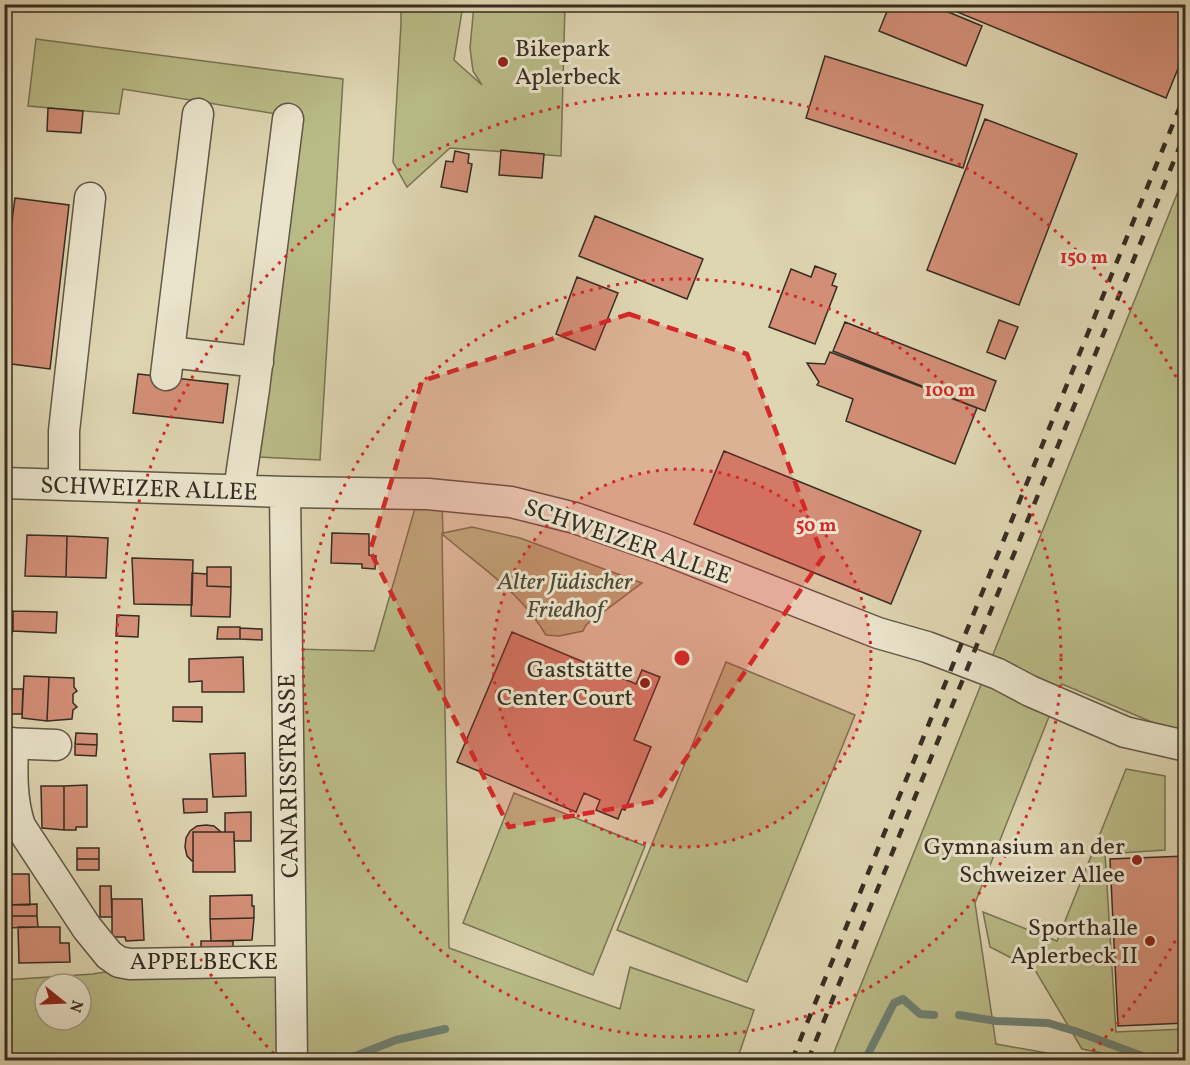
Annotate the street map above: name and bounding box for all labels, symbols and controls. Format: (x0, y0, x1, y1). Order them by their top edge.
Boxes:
place label: Bikepark Aplerbeck (515, 33, 621, 95)
marker: Bikepark Aplerbeck (496, 55, 510, 69)
text: 150 m (1060, 246, 1108, 271)
text: 100 m (925, 379, 975, 404)
street label: SCHWEIZER ALLEE (40, 469, 258, 511)
street label: SCHWEIZER ALLEE (519, 491, 736, 594)
text: 50 m (796, 514, 836, 539)
park label: Alter Jüdischer Friedhof (496, 566, 634, 628)
centre of rings (672, 648, 692, 668)
place label: Gaststätte Center Court (497, 654, 633, 716)
street label: CANARISSTRASSE (271, 673, 309, 878)
marker: Gaststätte Center Court (638, 676, 652, 690)
place label: Gymnasium an der Schweizer Allee (924, 831, 1125, 893)
marker: Gymnasium an der Schweizer Allee (1130, 853, 1144, 867)
place label: Sporthalle Aplerbeck II (1010, 912, 1138, 974)
marker: Sporthalle Aplerbeck II (1143, 934, 1157, 948)
street label: APPELBECKE (130, 946, 278, 980)
north arrow (33, 972, 93, 1032)
text: N (63, 997, 88, 1015)

